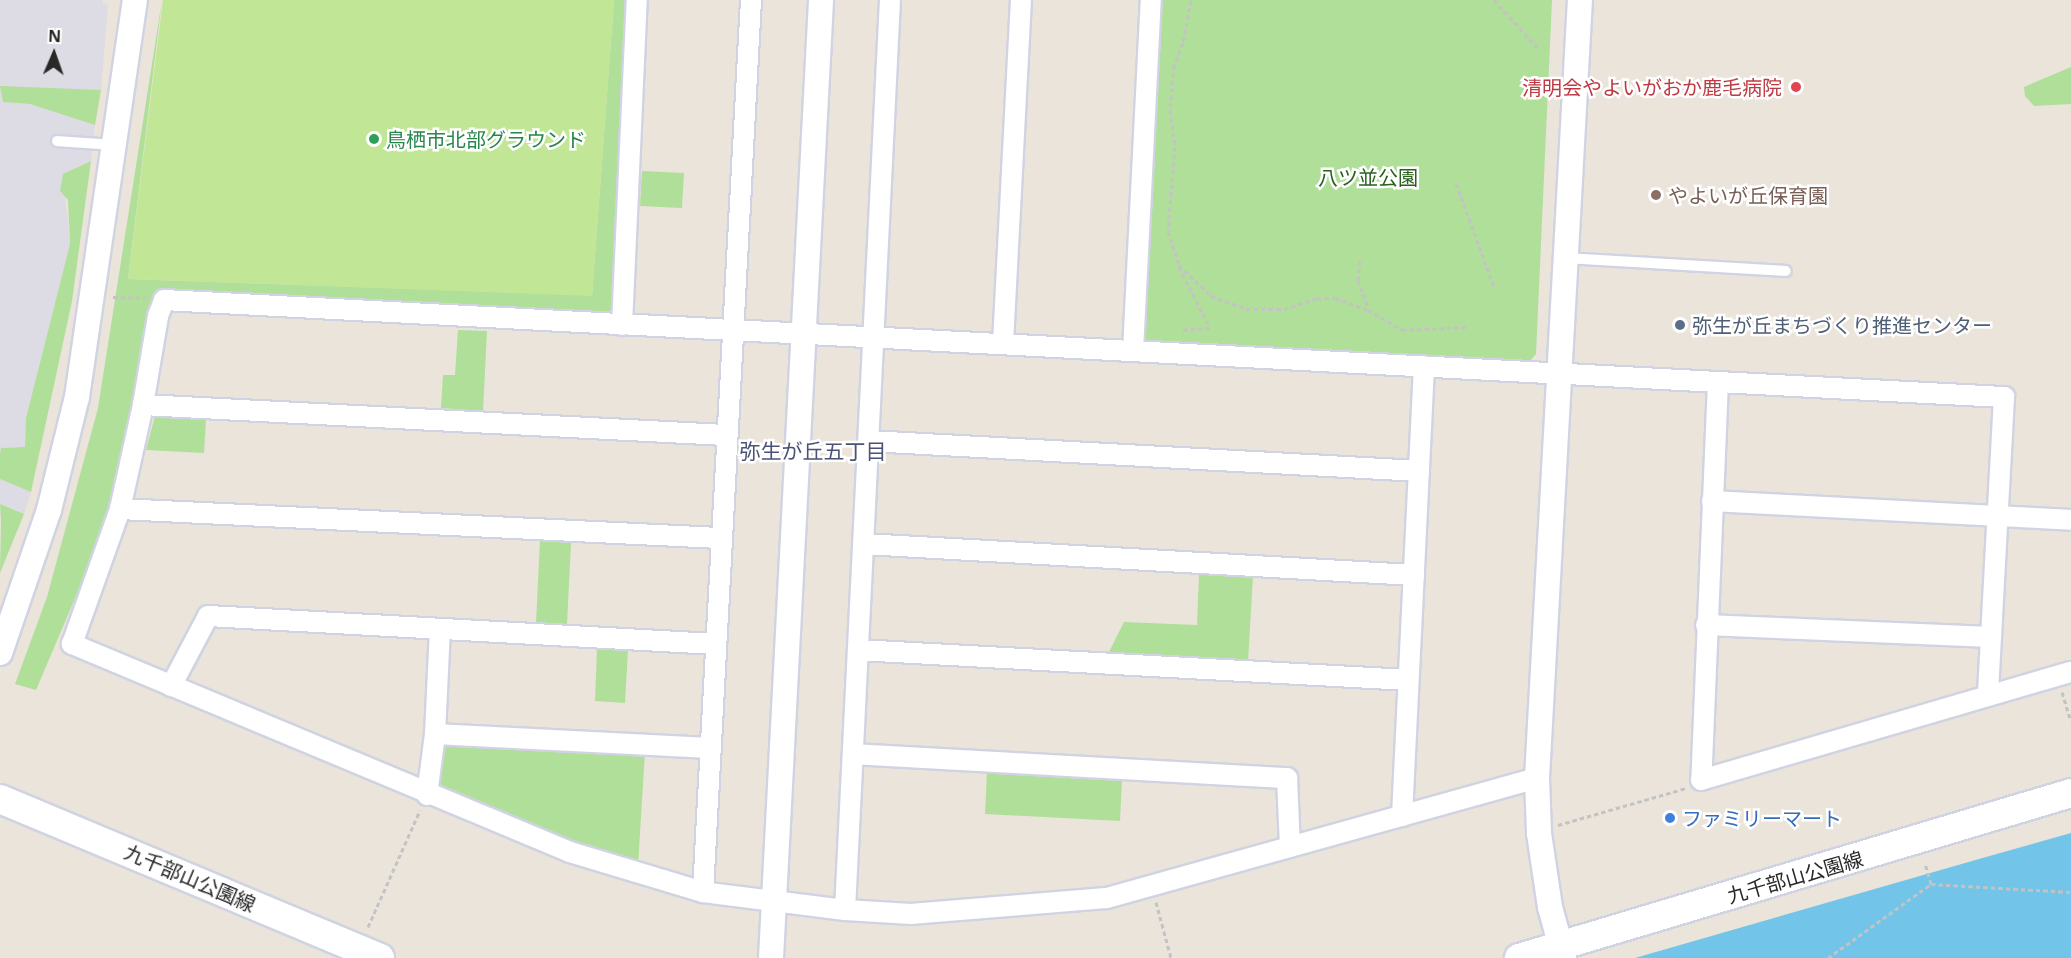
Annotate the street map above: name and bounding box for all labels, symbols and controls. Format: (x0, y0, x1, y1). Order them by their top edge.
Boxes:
north arrow (24, 24, 84, 84)
text: N (48, 25, 62, 47)
place label: 清明会やよいがおか鹿毛病院 (1522, 75, 1782, 99)
marker: 清明会やよいがおか鹿毛病院 (1787, 78, 1805, 96)
place label: 鳥栖市北部グラウンド (386, 127, 586, 151)
marker: 鳥栖市北部グラウンド (367, 132, 381, 146)
park label: 八ツ並公園 (1318, 165, 1418, 189)
place label: やよいが丘保育園 (1668, 183, 1828, 207)
marker: やよいが丘保育園 (1649, 188, 1663, 202)
place label: 弥生が丘まちづくり推進センター (1692, 313, 1992, 337)
marker: 弥生が丘まちづくり推進センター (1673, 318, 1687, 332)
district label: 弥生が丘五丁目 (740, 438, 886, 464)
place label: ファミリーマート (1682, 806, 1842, 830)
marker: ファミリーマート (1663, 811, 1677, 825)
street label: 九千部山公園線 (121, 840, 259, 916)
street label: 九千部山公園線 (1724, 846, 1866, 908)

